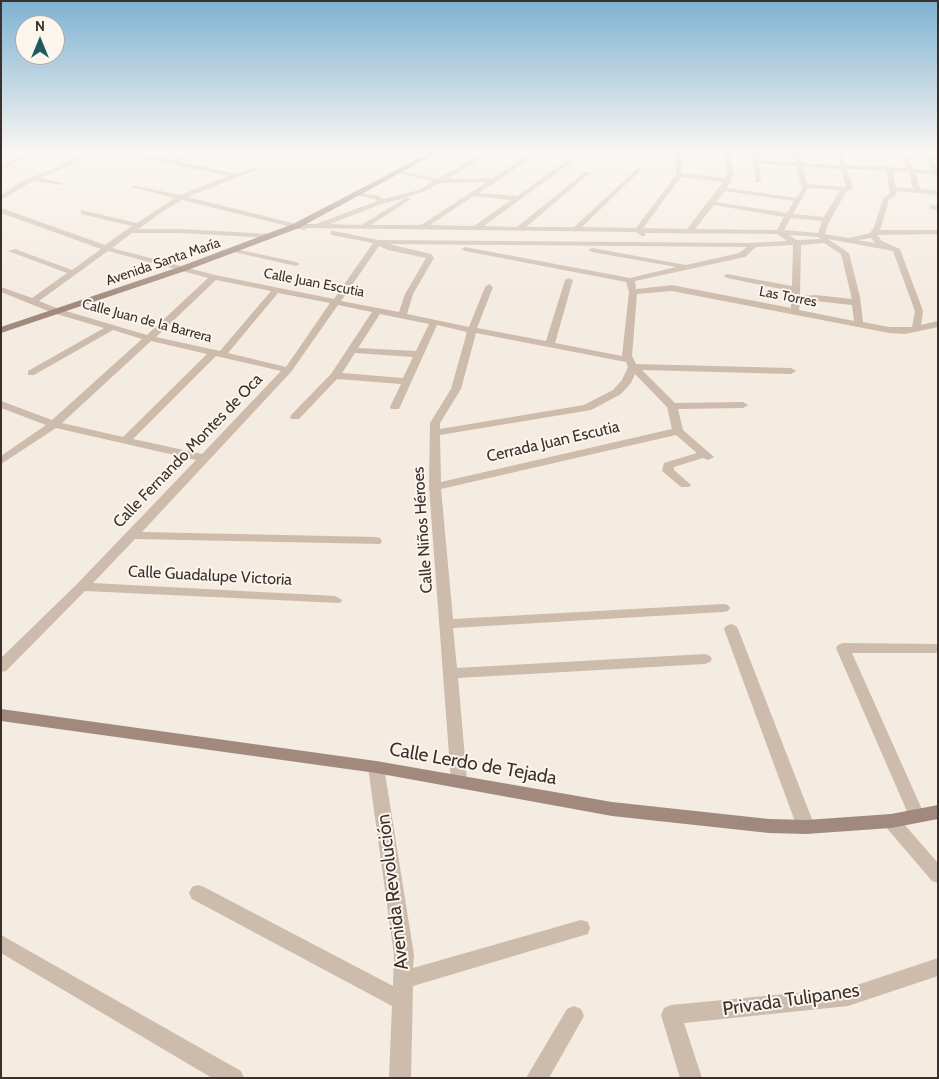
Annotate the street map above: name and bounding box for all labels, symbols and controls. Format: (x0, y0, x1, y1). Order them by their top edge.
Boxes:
north arrow (15, 15, 65, 65)
text: N (35, 17, 45, 35)
street label: Avenida Santa María (104, 235, 222, 289)
street label: Calle Juan Escutia (262, 265, 366, 301)
street label: Las Torres (758, 283, 818, 311)
street label: Calle Juan de la Barrera (80, 296, 214, 346)
street label: Calle Fernando Montes de Oca (109, 370, 267, 532)
street label: Cerrada Juan Escutia (485, 417, 621, 467)
street label: Calle Niños Héroes (409, 466, 437, 594)
street label: Calle Guadalupe Victoria (127, 562, 293, 590)
street label: Calle Lerdo de Tejada (388, 738, 558, 790)
street label: Avenida Revolución (372, 813, 414, 971)
street label: Privada Tulipanes (721, 979, 861, 1021)

